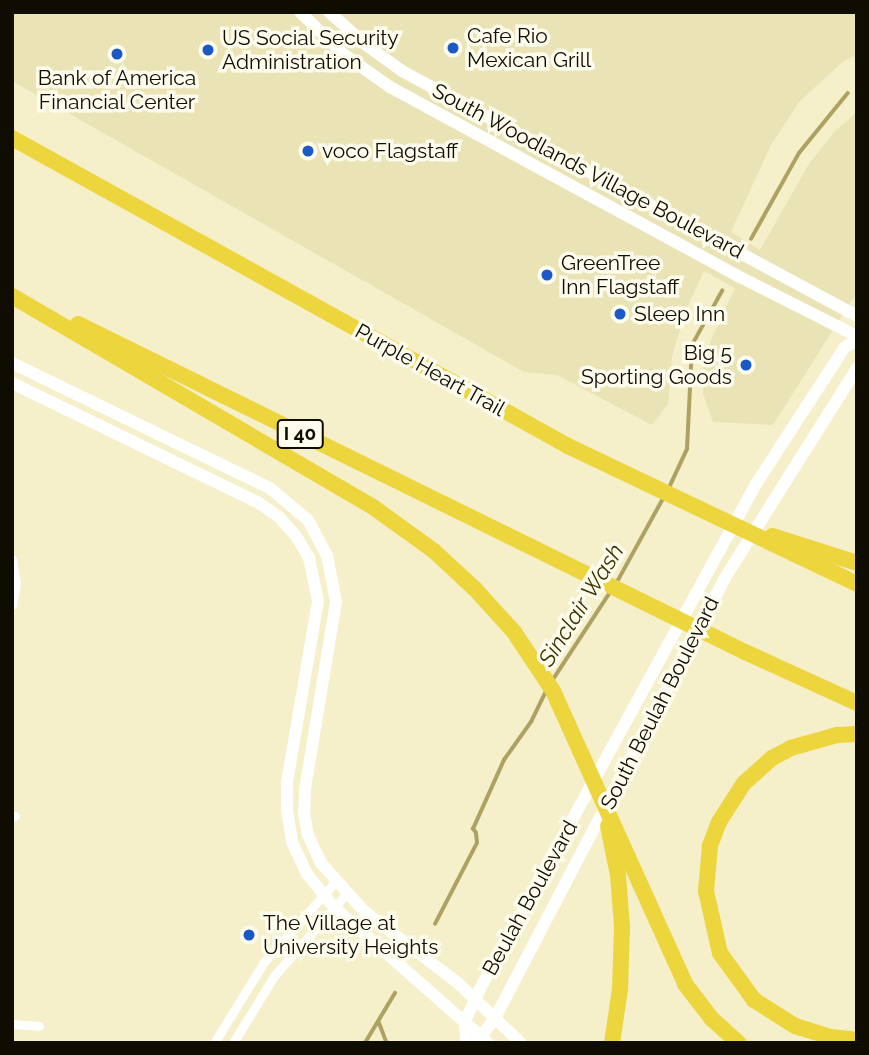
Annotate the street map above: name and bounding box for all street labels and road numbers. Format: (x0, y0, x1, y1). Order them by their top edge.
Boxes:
street label: South Woodlands Village Boulevard (427, 78, 749, 264)
street label: Purple Heart Trail (350, 318, 510, 422)
road number: I 40 (276, 418, 324, 449)
street label: South Beulah Boulevard (595, 593, 725, 813)
street label: Beulah Boulevard (477, 816, 583, 980)

